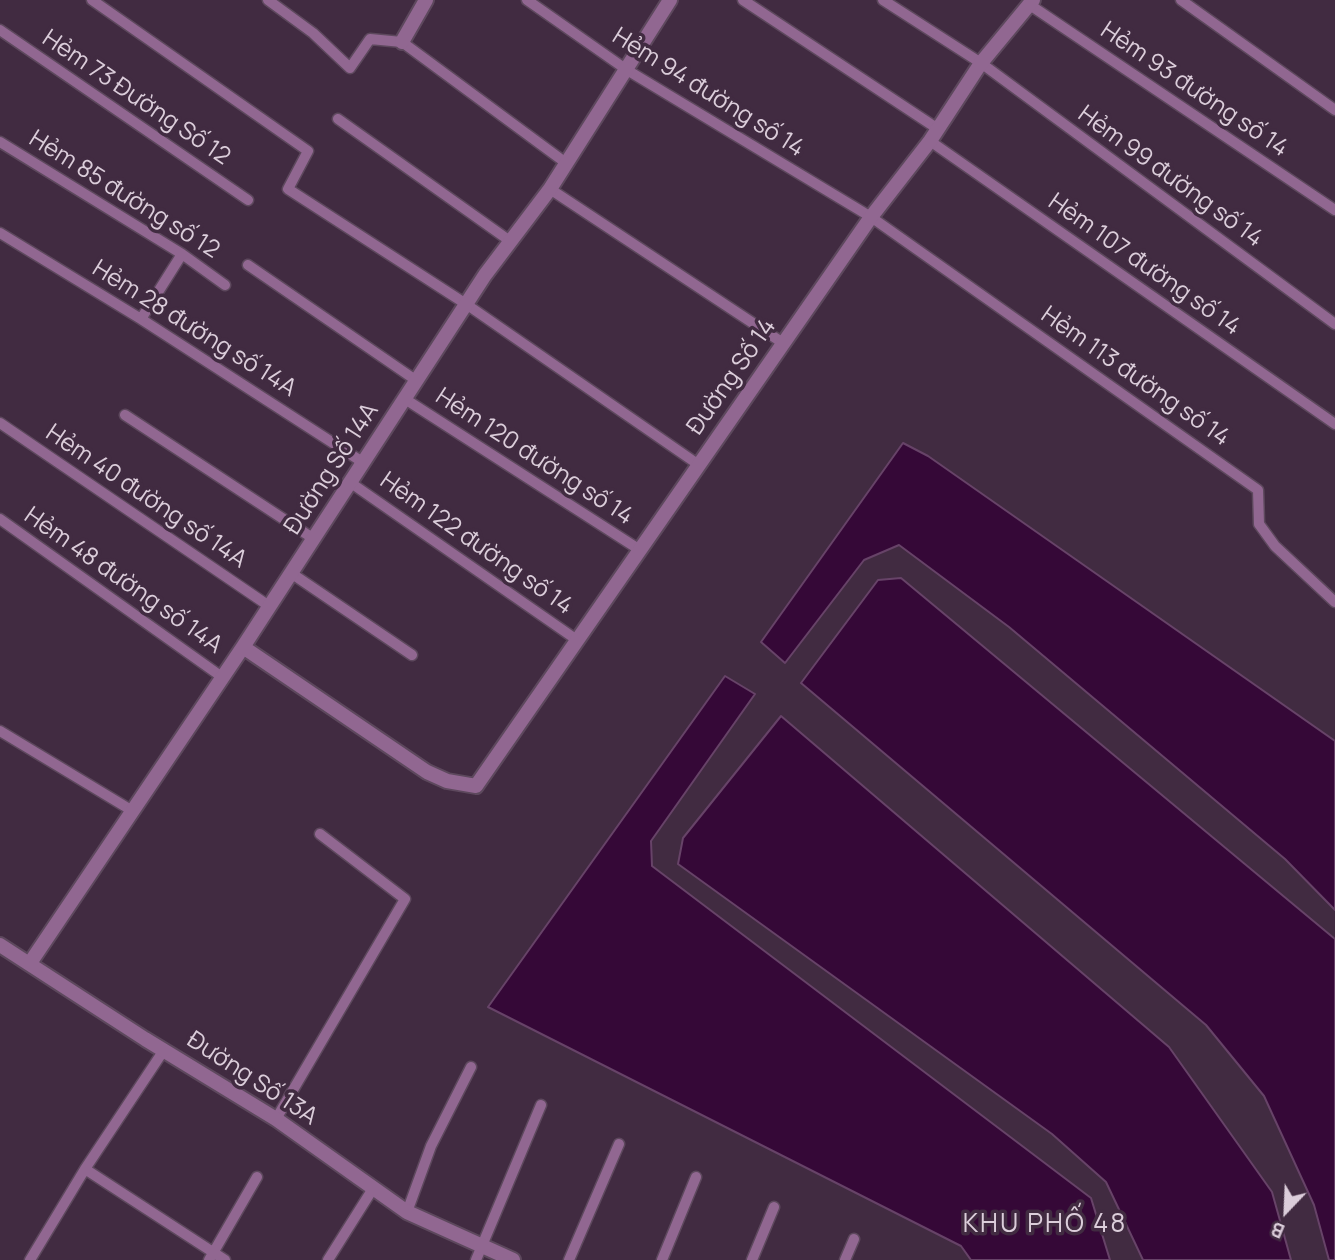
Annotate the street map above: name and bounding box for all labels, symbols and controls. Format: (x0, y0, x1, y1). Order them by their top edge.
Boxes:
street label: Hẻm 93 đường số 14 (1095, 17, 1293, 163)
street label: Hẻm 94 đường số 14 (607, 22, 809, 164)
street label: Hẻm 73 Đường Số 12 (36, 24, 236, 172)
street label: Hẻm 99 đường số 14 (1072, 100, 1268, 254)
street label: Hẻm 85 đường số 12 (23, 125, 225, 265)
street label: Hẻm 107 đường số 14 (1042, 188, 1246, 342)
street label: Hẻm 28 đường số 14A (87, 255, 301, 403)
street label: Hẻm 113 đường số 14 (1035, 301, 1235, 453)
street label: Đường Số 14 (681, 313, 783, 441)
street label: Hẻm 120 đường số 14 (430, 382, 638, 532)
street label: Đường Số 14A (279, 398, 385, 540)
street label: Hẻm 40 đường số 14A (40, 419, 252, 575)
street label: Hẻm 122 đường số 14 (374, 467, 578, 621)
street label: Hẻm 48 đường số 14A (18, 502, 228, 660)
street label: Đường Số 13A (181, 1026, 323, 1132)
north arrow (1251, 1176, 1321, 1246)
district label: KHU PHỐ 48 (964, 1209, 1126, 1241)
text: B (1267, 1216, 1288, 1245)

